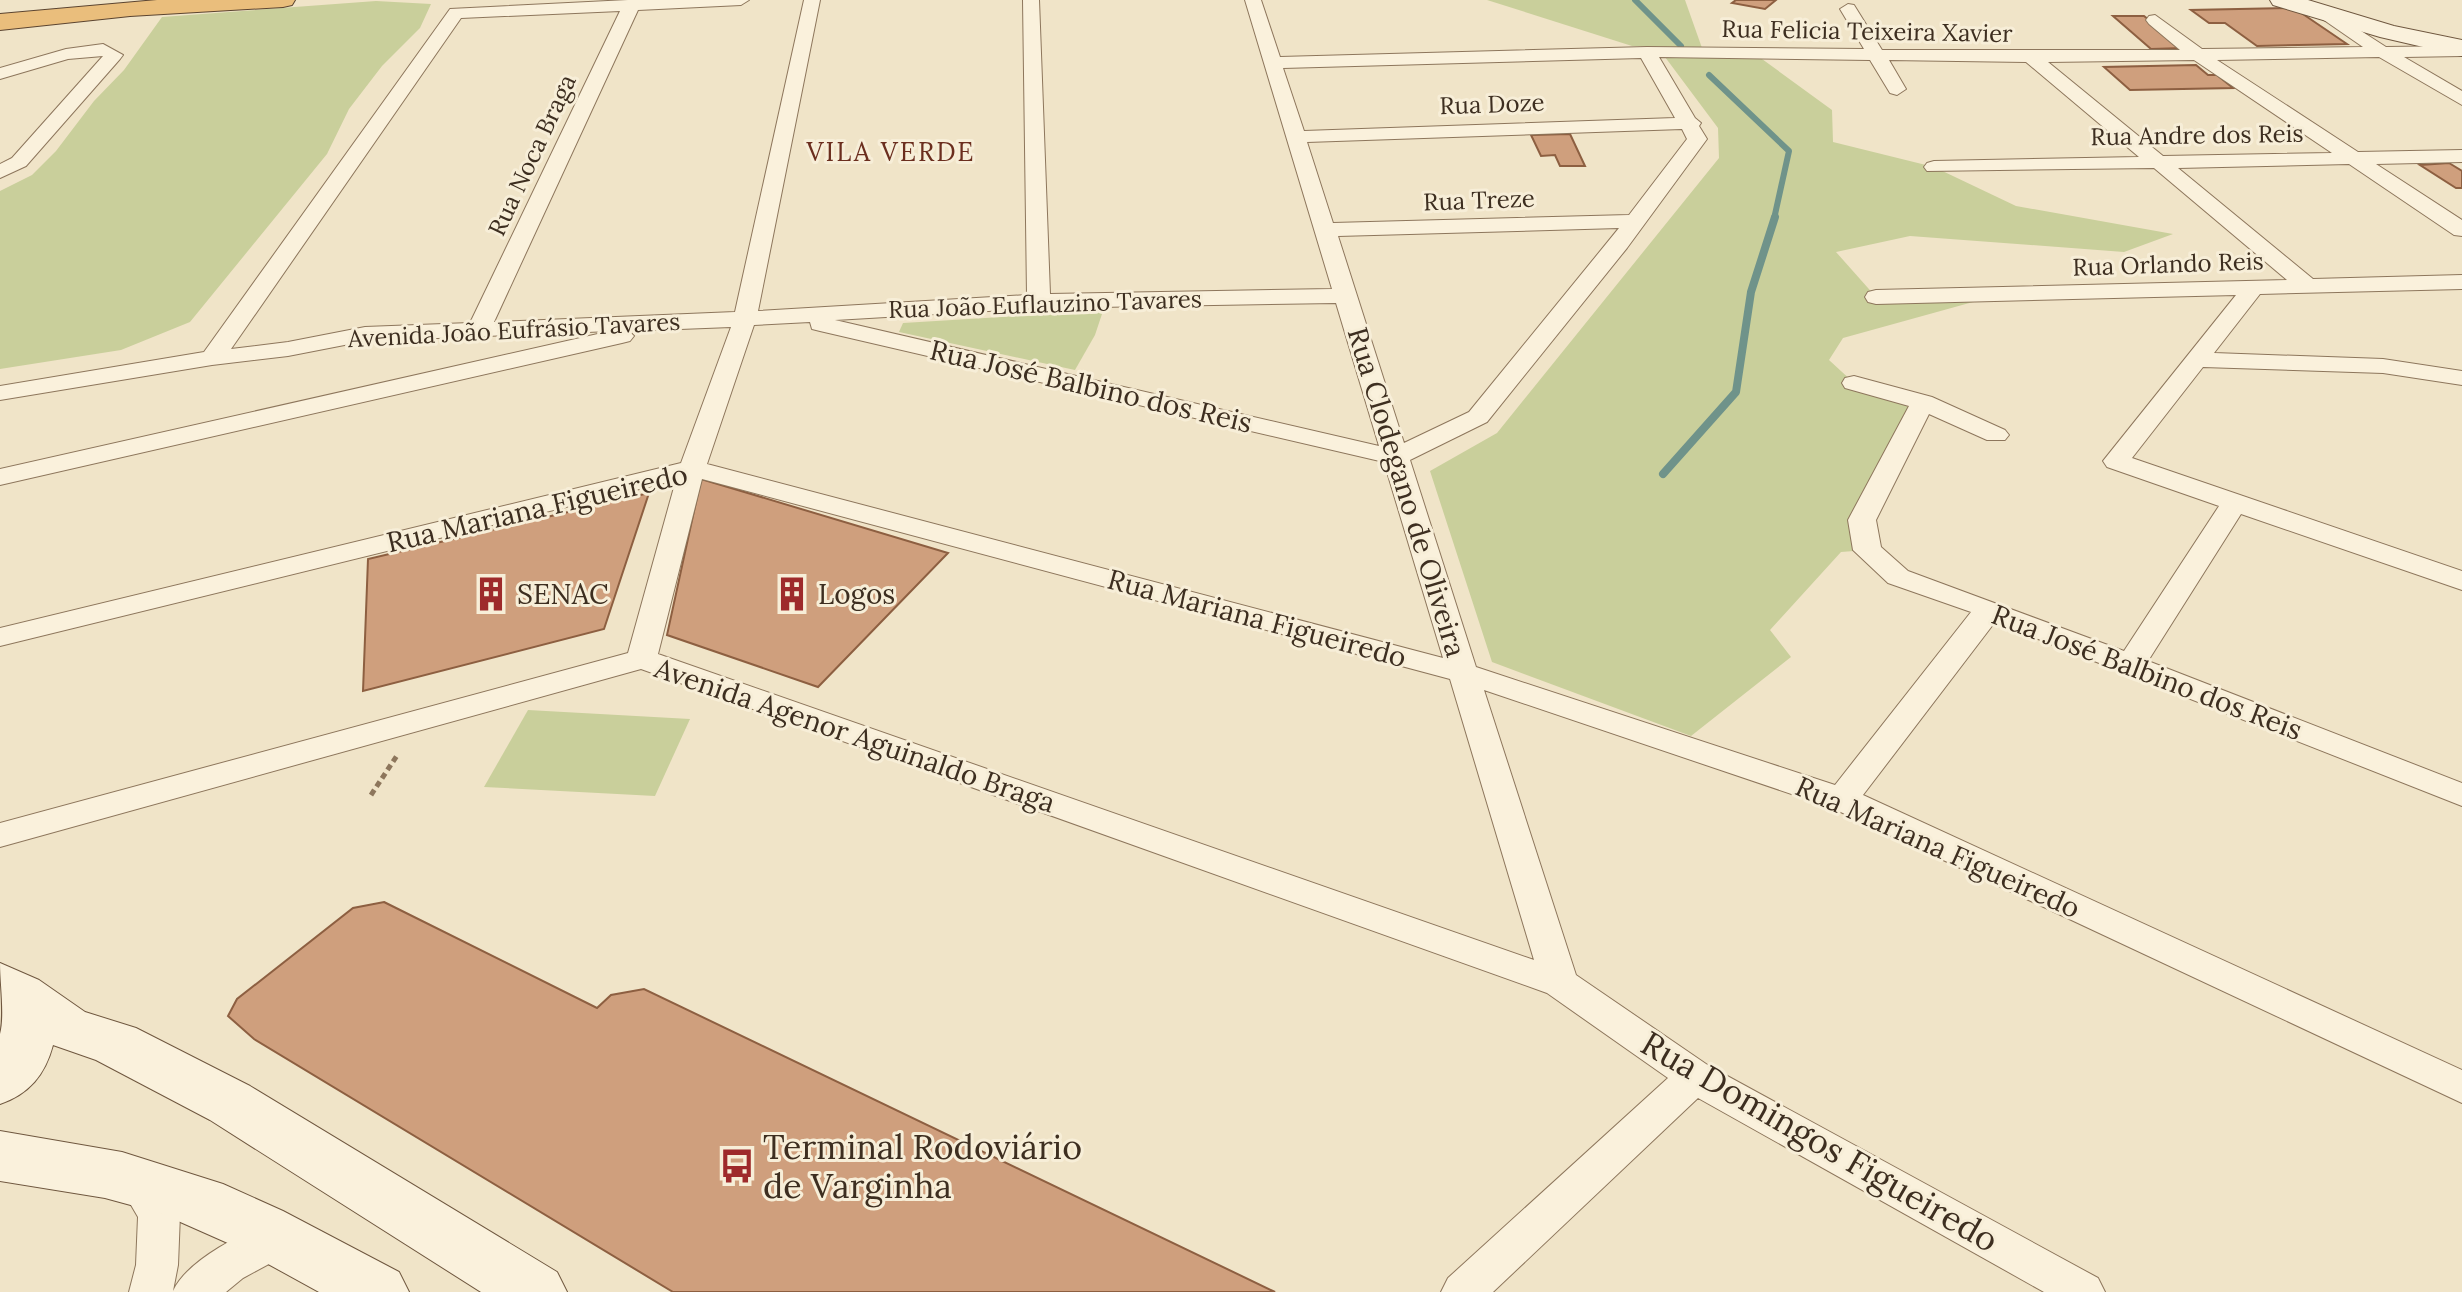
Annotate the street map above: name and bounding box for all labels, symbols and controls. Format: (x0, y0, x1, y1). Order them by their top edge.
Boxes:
street label: Rua Felicia Teixeira Xavier (1721, 13, 2013, 49)
street label: Rua Noca Braga (481, 69, 583, 241)
street label: Rua Doze (1439, 87, 1545, 121)
street label: Rua Andre dos Reis (2090, 118, 2304, 152)
district label: VILA VERDE (805, 135, 976, 168)
street label: Rua Treze (1423, 183, 1535, 217)
street label: Rua Orlando Reis (2072, 245, 2264, 283)
street label: Rua João Euflauzino Tavares (888, 283, 1202, 325)
street label: Avenida João Eufrásio Tavares (346, 306, 681, 354)
street label: Rua Clodegano de Oliveira (1340, 323, 1474, 661)
street label: Rua José Balbino dos Reis (926, 331, 1256, 441)
street label: Rua Mariana Figueiredo (383, 456, 691, 560)
street label: Rua Mariana Figueiredo (1104, 561, 1410, 675)
building icon: SENAC (472, 575, 510, 613)
building icon: Logos (773, 575, 811, 613)
place label: SENAC (517, 576, 609, 612)
place label: Logos (818, 576, 895, 612)
street label: Rua José Balbino dos Reis (1987, 596, 2307, 748)
street label: Avenida Agenor Aguinaldo Braga (649, 649, 1060, 821)
street label: Rua Mariana Figueiredo (1790, 768, 2086, 926)
street label: Rua Domingos Figueiredo (1633, 1021, 2006, 1262)
place label: Terminal Rodoviário de Varginha (763, 1125, 1082, 1208)
bus stop icon: Terminal Rodoviário de Varginha (718, 1147, 756, 1185)

